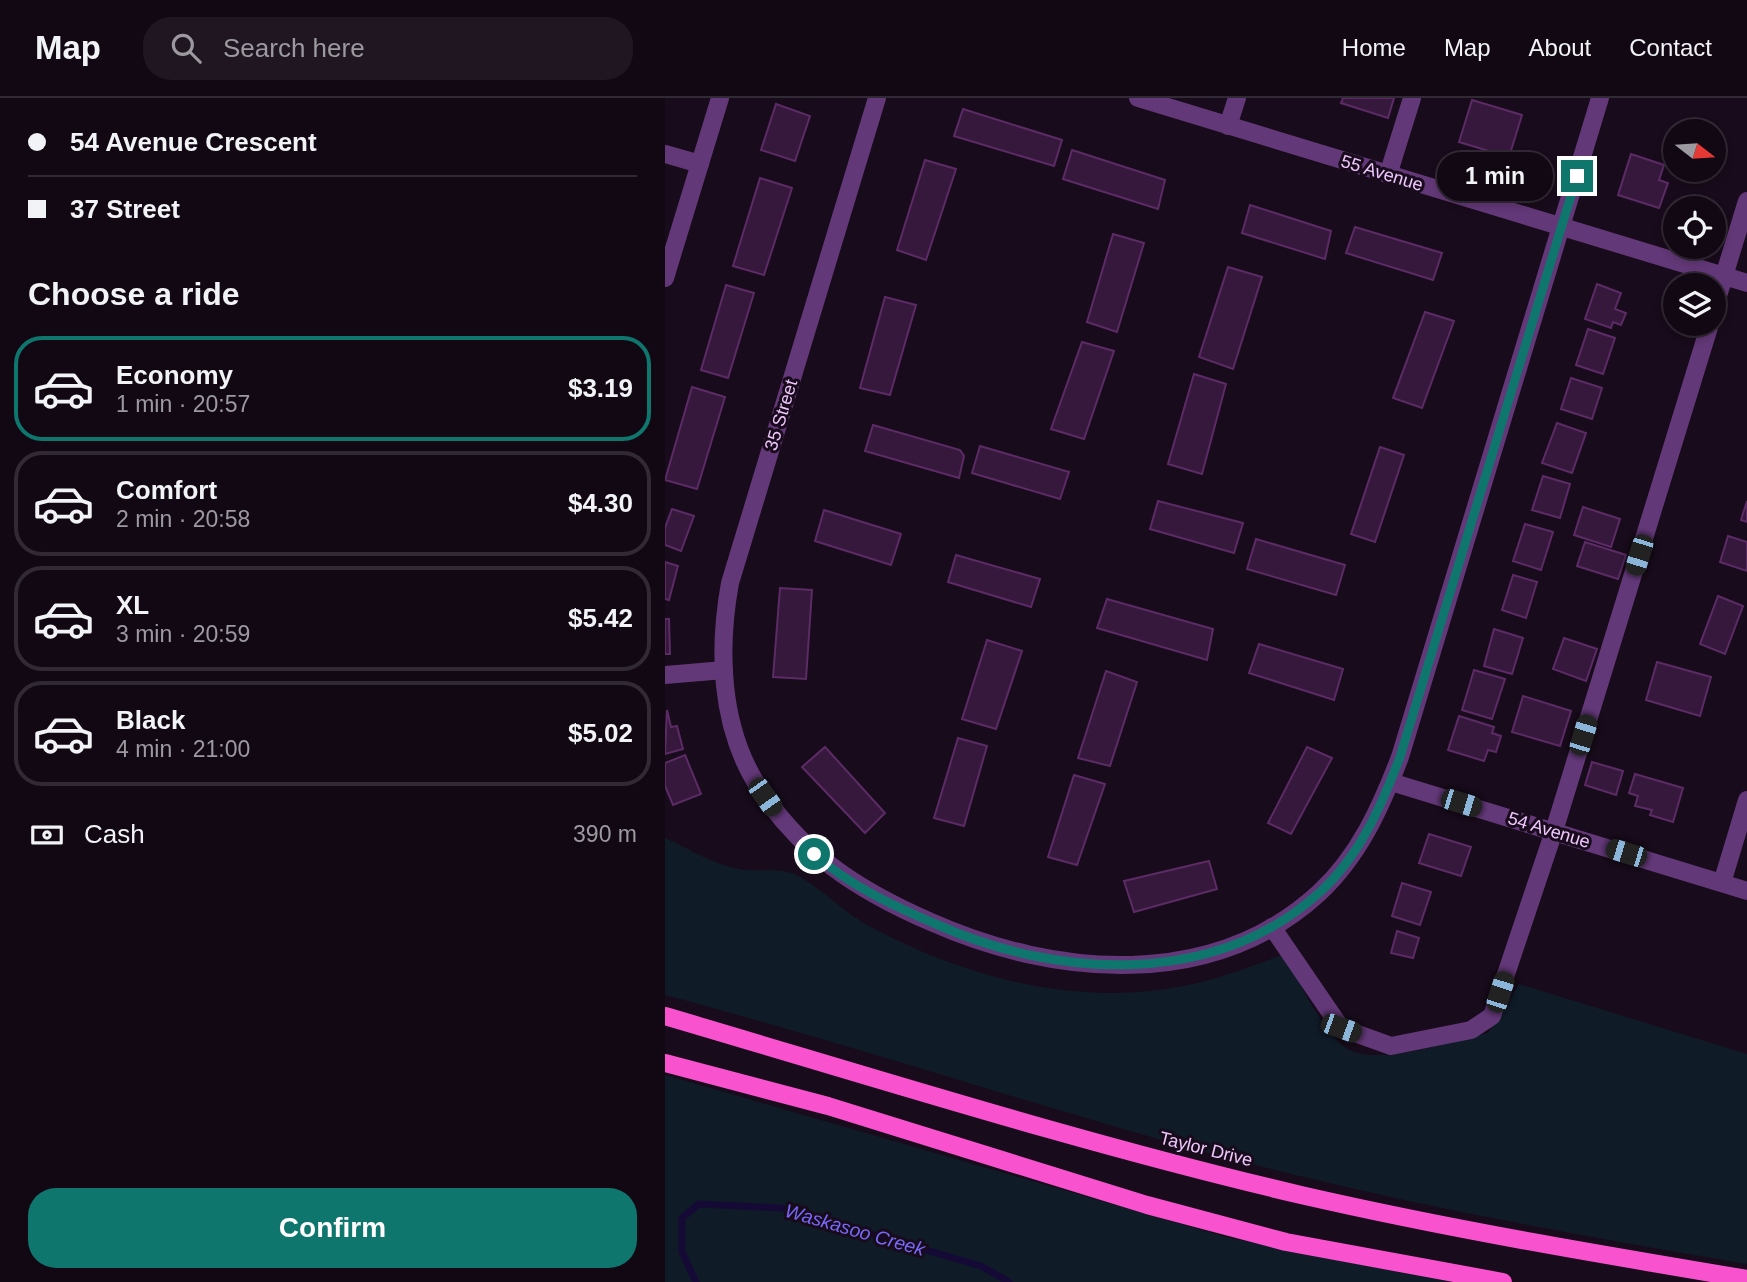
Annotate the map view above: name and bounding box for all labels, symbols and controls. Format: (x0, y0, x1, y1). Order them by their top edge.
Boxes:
search box (143, 17, 633, 80)
text: Map (35, 29, 101, 66)
icon: search (167, 29, 205, 67)
text: Search here (223, 33, 365, 63)
text: Home (1342, 34, 1406, 61)
text: Map (1444, 34, 1491, 61)
text: About (1529, 34, 1591, 61)
text: Contact (1629, 34, 1712, 61)
north arrow (1663, 119, 1725, 182)
map controls (1663, 119, 1726, 336)
text: 54 Avenue Crescent (70, 127, 317, 157)
street label: 55 Avenue (1339, 151, 1425, 195)
callout: 1 min (1437, 152, 1553, 200)
route end (1561, 160, 1593, 192)
text: 1 min (1465, 163, 1525, 189)
text: 37 Street (70, 194, 180, 224)
button: locate (1663, 196, 1726, 259)
button: layers (1663, 273, 1726, 336)
text: Choose a ride (28, 276, 240, 312)
icon: car (32, 357, 95, 420)
text: Economy (116, 360, 233, 390)
text: $3.19 (568, 373, 633, 403)
street label: 35 Street (761, 377, 801, 453)
text: 1 min · 20:57 (116, 391, 250, 417)
icon: car (32, 472, 95, 535)
text: Comfort (116, 475, 217, 505)
text: $4.30 (568, 488, 633, 518)
text: 2 min · 20:58 (116, 506, 250, 532)
car (1623, 532, 1656, 578)
icon: car (32, 587, 95, 650)
text: XL (116, 590, 149, 620)
text: $5.42 (568, 603, 633, 633)
text: 3 min · 20:59 (116, 621, 250, 647)
icon: car (32, 702, 95, 765)
text: Black (116, 705, 185, 735)
car (1567, 712, 1600, 758)
text: $5.02 (568, 718, 633, 748)
text: 4 min · 21:00 (116, 736, 250, 762)
car (745, 774, 786, 820)
car (1438, 787, 1485, 819)
street label: 54 Avenue (1506, 808, 1592, 852)
icon: cash (28, 816, 66, 854)
text: Cash (84, 819, 145, 849)
text: 390 m (573, 821, 637, 847)
car (1603, 837, 1650, 869)
route start (798, 838, 830, 870)
car (1484, 969, 1517, 1015)
car (1318, 1011, 1365, 1045)
street label: Taylor Drive (1157, 1128, 1255, 1170)
button: Confirm (28, 1188, 637, 1268)
water label: Waskasoo Creek (783, 1200, 929, 1260)

